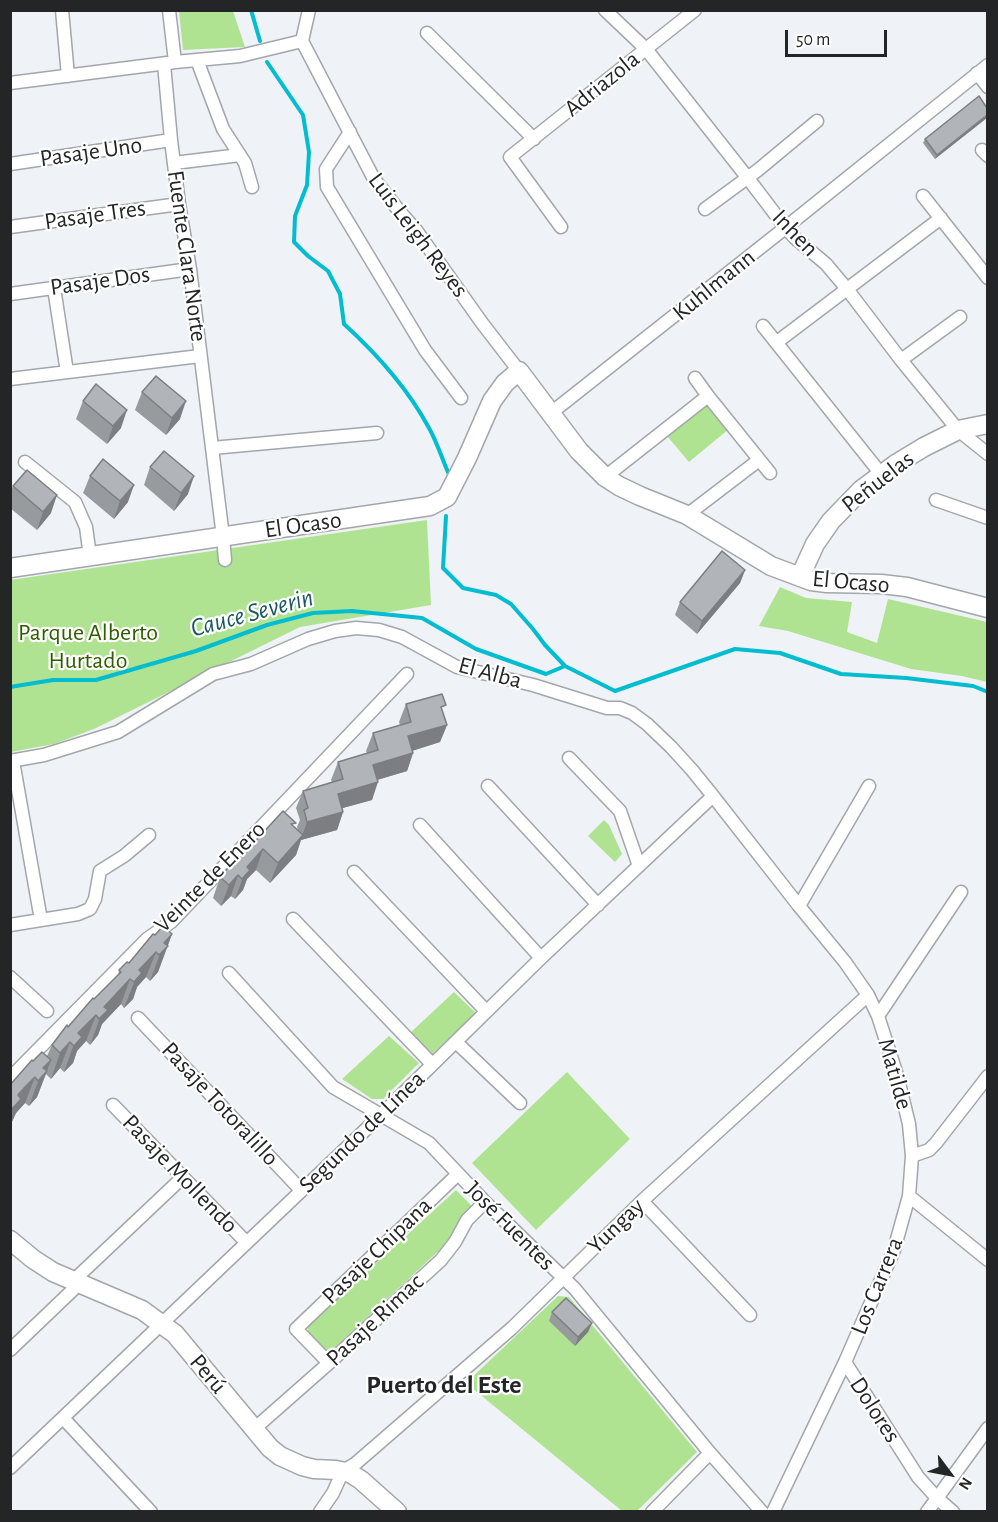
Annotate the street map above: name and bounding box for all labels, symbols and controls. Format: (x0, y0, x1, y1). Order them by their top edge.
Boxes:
scale bar (788, 18, 890, 56)
text: 50 m (796, 31, 830, 49)
street label: Adriazola (558, 45, 646, 123)
street label: Pasaje Uno (38, 131, 144, 173)
street label: Luis Leigh Reyes (362, 167, 474, 303)
street label: Fuente Clara Norte (161, 168, 213, 344)
street label: Pasaje Tres (42, 194, 148, 236)
street label: Inhen (766, 203, 824, 263)
street label: Kuhlmann (667, 243, 761, 327)
street label: Pasaje Dos (48, 260, 152, 302)
street label: Peñuelas (836, 445, 920, 519)
street label: El Ocaso (263, 505, 343, 545)
street label: El Ocaso (811, 564, 891, 600)
water label: Cauce Severin (187, 582, 317, 644)
park label: Parque Alberto Hurtado (18, 619, 158, 675)
street label: El Alba (455, 651, 525, 695)
street label: Veinte de Enero (148, 815, 272, 939)
street label: Matilde (871, 1035, 919, 1113)
street label: Pasaje Totoralillo (155, 1036, 285, 1172)
street label: Segundo de Línea (293, 1065, 431, 1199)
street label: Pasaje Mollendo (116, 1109, 244, 1239)
street label: José Fuentes (459, 1175, 561, 1277)
street label: Pasaje Chipana (316, 1191, 438, 1311)
street label: Yungay (582, 1192, 650, 1260)
street label: Los Carrera (844, 1233, 910, 1339)
street label: Pasaje Rimac (320, 1268, 430, 1372)
street label: Perú (183, 1348, 233, 1400)
district label: Puerto del Este (366, 1369, 522, 1401)
street label: Dolores (843, 1372, 907, 1448)
north arrow (920, 1444, 980, 1504)
text: N (956, 1475, 975, 1492)

